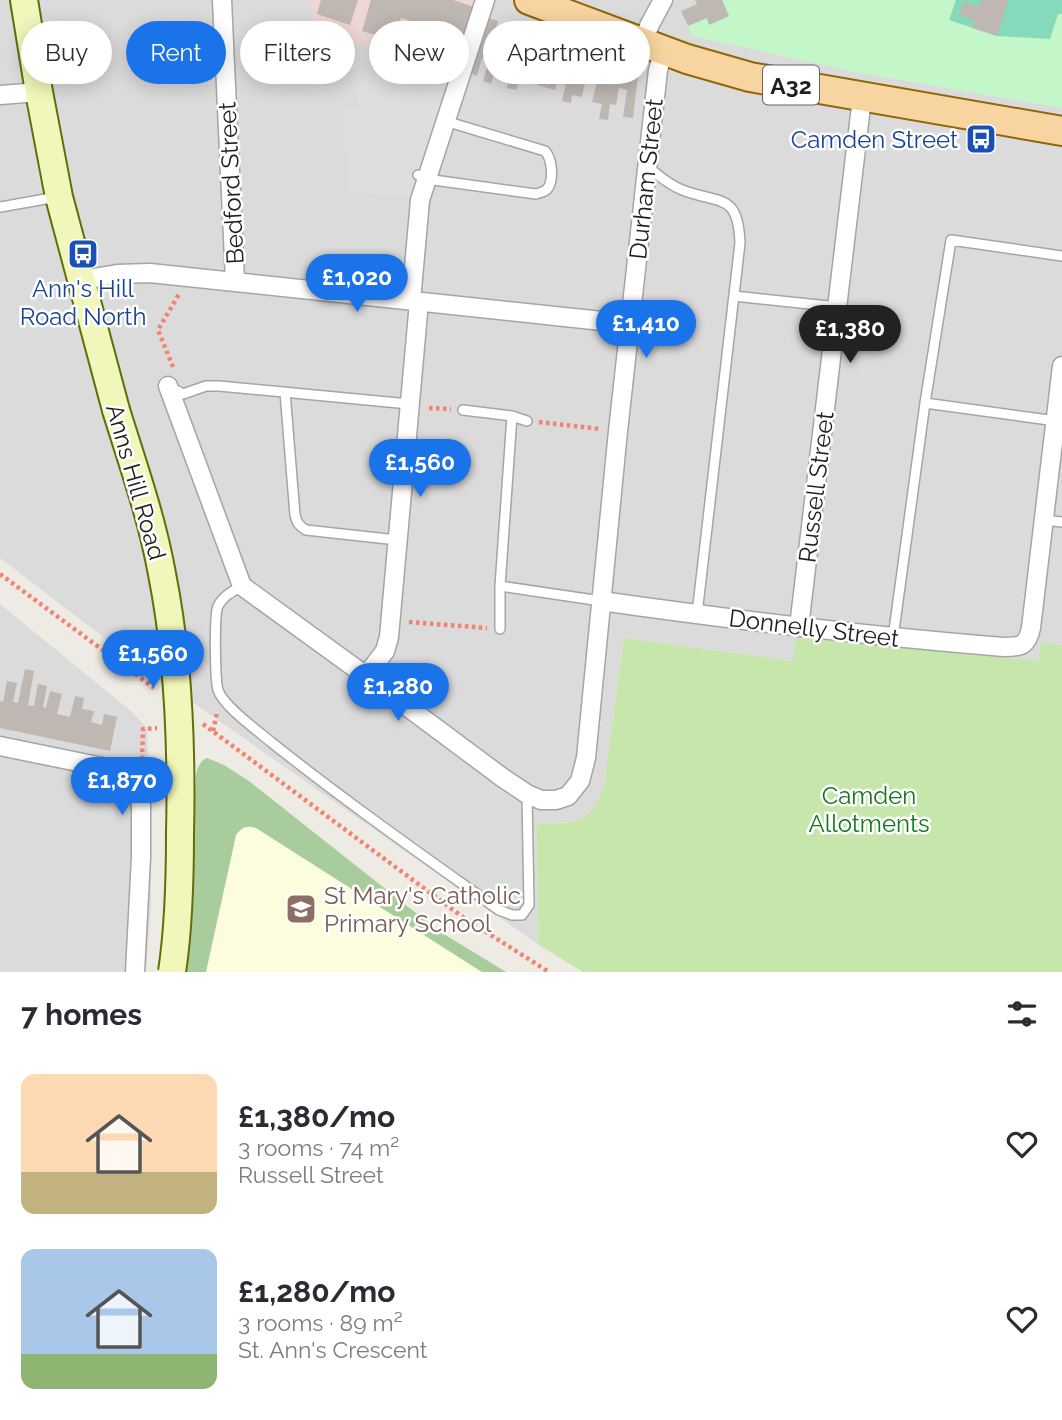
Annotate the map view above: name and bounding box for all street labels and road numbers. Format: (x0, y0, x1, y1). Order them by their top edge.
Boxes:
road number: A32 (763, 66, 819, 104)
street label: Durham Street (623, 97, 669, 261)
street label: Bedford Street (212, 101, 250, 265)
street label: Anns Hill Road (100, 401, 172, 563)
street label: Russell Street (792, 410, 840, 564)
street label: Donnelly Street (727, 603, 901, 653)

